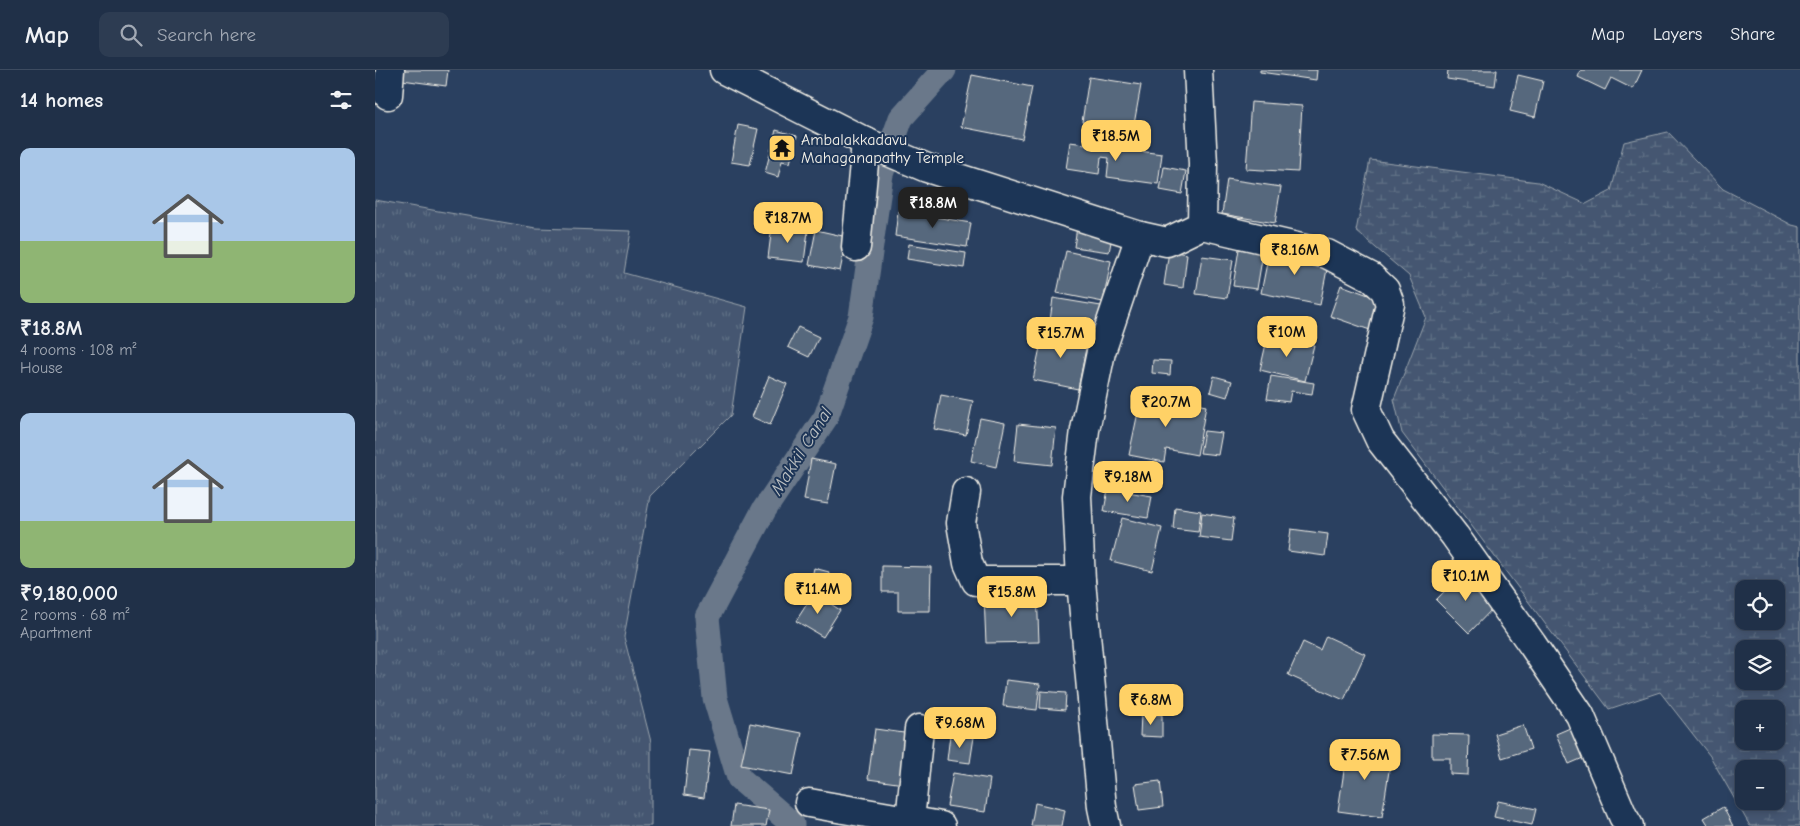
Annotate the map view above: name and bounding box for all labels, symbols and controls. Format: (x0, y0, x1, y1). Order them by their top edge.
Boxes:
search box (99, 12, 449, 57)
text: Map (25, 21, 69, 49)
icon: search (117, 21, 145, 49)
text: Search here (157, 24, 256, 46)
text: Map (1591, 24, 1625, 45)
text: Layers (1653, 24, 1702, 45)
text: Share (1730, 24, 1775, 45)
icon: filters (327, 86, 355, 114)
text: 14 homes (20, 88, 103, 112)
pin: ₹18.5M (1075, 119, 1157, 162)
text: ₹18.5M (1092, 127, 1140, 145)
place label: Ambalakkadavu Mahaganapathy Temple (801, 131, 964, 167)
temple icon: Ambalakkadavu Mahaganapathy Temple (767, 133, 797, 163)
icon: home (143, 181, 233, 271)
pin: ₹18.8M (892, 186, 974, 229)
text: ₹18.8M (909, 194, 957, 212)
pin: ₹18.7M (747, 202, 829, 244)
text: ₹18.7M (765, 209, 811, 227)
pin: ₹8.16M (1254, 234, 1336, 276)
text: ₹8.16M (1271, 241, 1319, 259)
text: ₹18.8M (20, 316, 83, 340)
pin: ₹15.7M (1020, 316, 1102, 359)
pin: ₹10M (1257, 316, 1317, 358)
text: ₹10M (1268, 323, 1306, 341)
text: ₹15.7M (1038, 324, 1084, 342)
text: 4 rooms · 108 m² (20, 341, 136, 359)
text: House (20, 359, 63, 377)
pin: ₹20.7M (1125, 386, 1207, 428)
text: ₹20.7M (1141, 393, 1191, 411)
water label: Makkil Canal (766, 403, 837, 500)
icon: home (143, 446, 233, 536)
pin: ₹9.18M (1087, 460, 1169, 503)
text: ₹9.18M (1104, 468, 1152, 486)
pin: ₹10.1M (1425, 560, 1507, 602)
text: ₹10.1M (1443, 567, 1489, 585)
pin: ₹11.4M (777, 572, 859, 615)
pin: ₹15.8M (971, 576, 1053, 618)
text: ₹11.4M (795, 580, 841, 598)
map controls (1735, 580, 1785, 810)
button: locate (1735, 580, 1785, 630)
text: ₹9,180,000 (20, 581, 118, 605)
text: ₹15.8M (988, 583, 1036, 601)
text: 2 rooms · 68 m² (20, 606, 130, 624)
text: Apartment (20, 624, 92, 642)
button: layers (1735, 640, 1785, 690)
pin: ₹6.8M (1116, 684, 1186, 726)
text: ₹6.8M (1130, 691, 1172, 709)
button: + (1735, 700, 1785, 750)
pin: ₹9.68M (919, 706, 1001, 749)
text: ₹9.68M (935, 714, 985, 732)
pin: ₹7.56M (1324, 738, 1406, 781)
text: ₹7.56M (1340, 746, 1390, 764)
button: − (1735, 760, 1785, 810)

